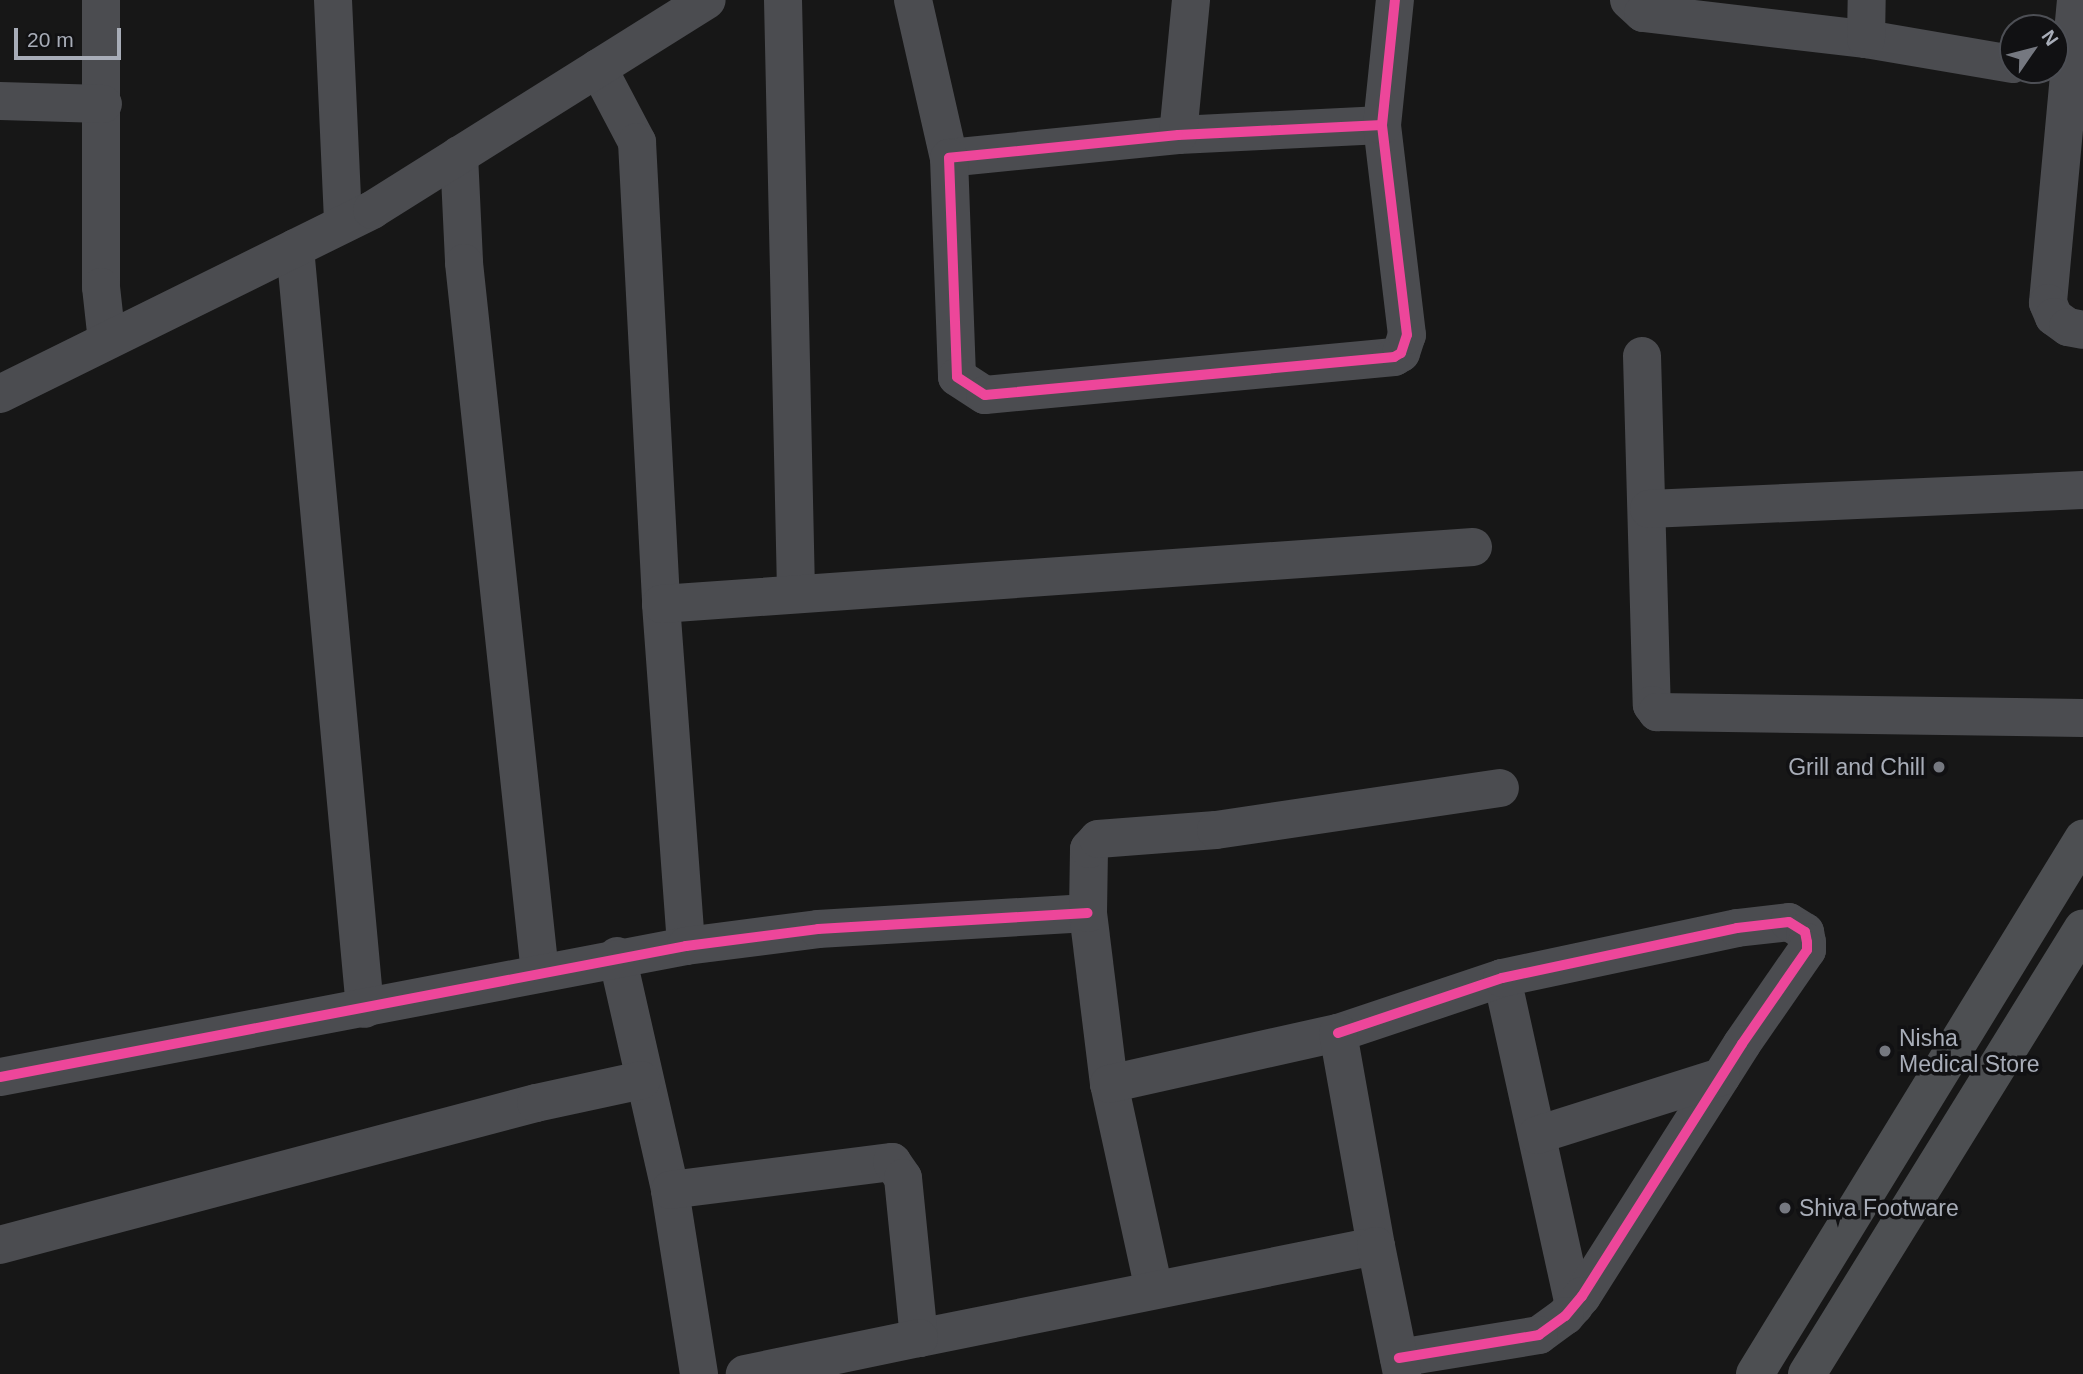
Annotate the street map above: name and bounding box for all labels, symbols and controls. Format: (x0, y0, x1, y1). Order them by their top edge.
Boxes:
scale bar (18, 14, 124, 58)
north arrow (1999, 14, 2069, 84)
text: N (2037, 26, 2063, 49)
text: 20 m (27, 28, 74, 51)
place label: Grill and Chill (1788, 753, 1925, 781)
marker: Grill and Chill (1931, 759, 1947, 775)
place label: Nisha Medical Store (1899, 1024, 2040, 1078)
marker: Nisha Medical Store (1877, 1043, 1893, 1059)
place label: Shiva Footware (1799, 1194, 1959, 1222)
marker: Shiva Footware (1777, 1200, 1793, 1216)

